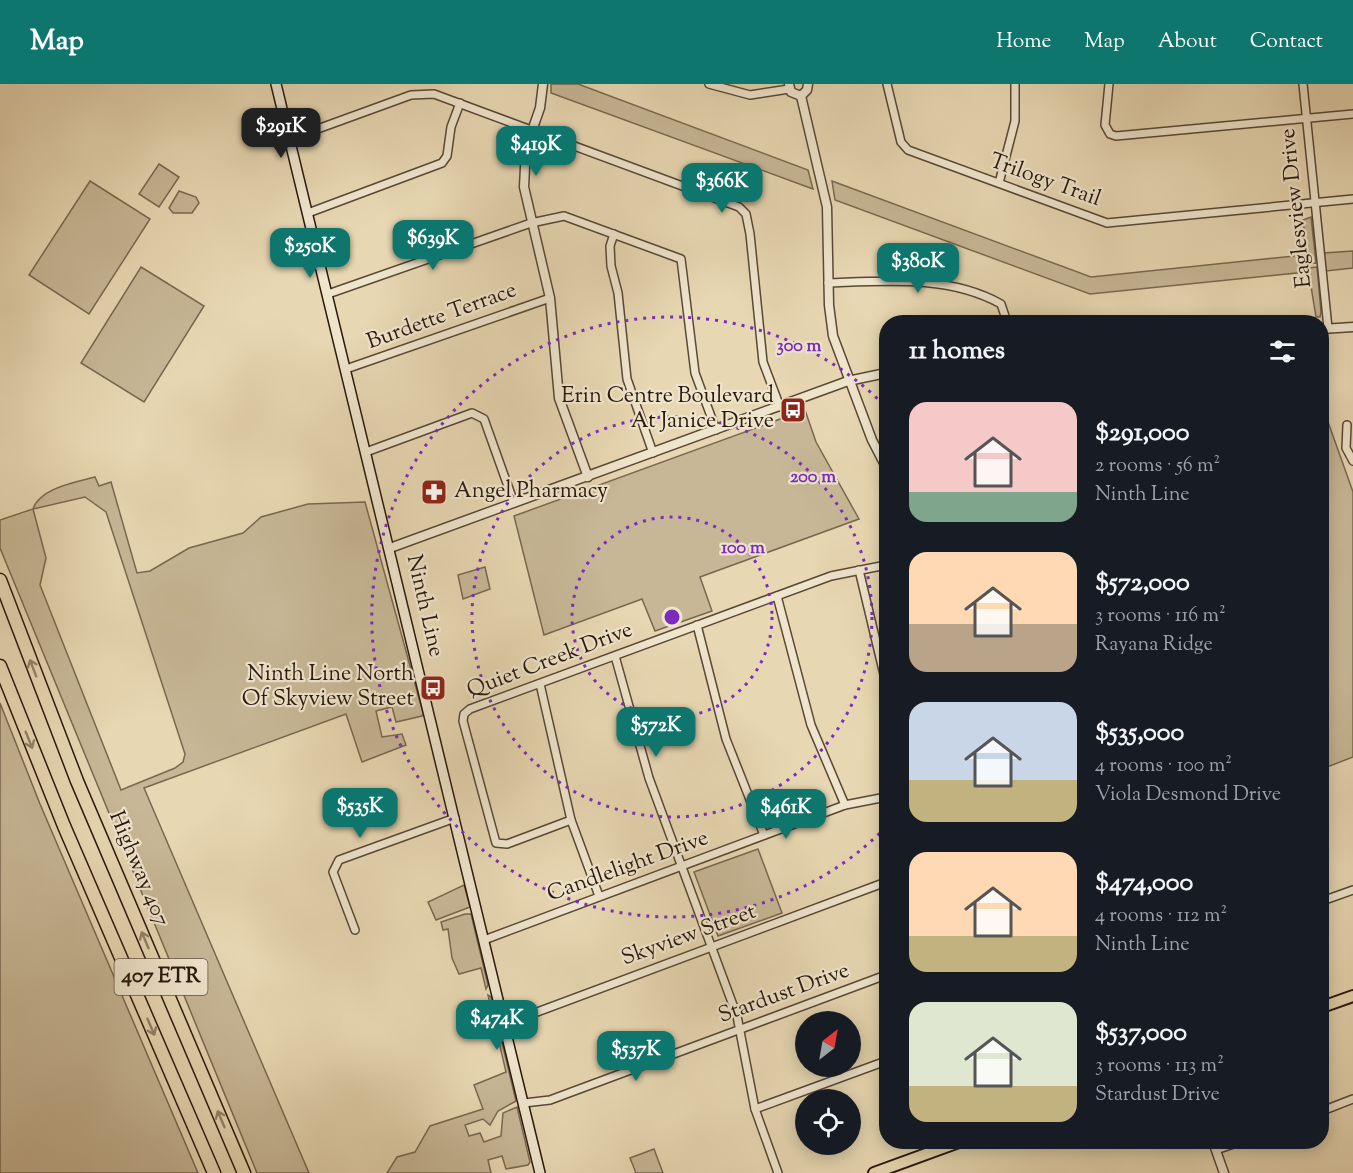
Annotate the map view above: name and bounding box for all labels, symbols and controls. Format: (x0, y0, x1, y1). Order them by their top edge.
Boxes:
text: Map (30, 22, 84, 62)
text: Home (996, 27, 1051, 57)
text: Map (1084, 27, 1125, 57)
text: About (1158, 27, 1217, 57)
text: Contact (1250, 27, 1323, 57)
pin: $291K (239, 108, 323, 159)
text: $291K (255, 113, 307, 142)
pin: $419K (494, 126, 578, 177)
street label: Eaglesview Drive (1273, 127, 1321, 289)
text: $419K (510, 131, 562, 160)
street label: Trilogy Trail (985, 146, 1105, 216)
pin: $366K (680, 163, 764, 214)
text: $366K (696, 168, 748, 197)
pin: $639K (391, 220, 475, 271)
text: $639K (407, 225, 459, 254)
pin: $250K (268, 228, 352, 279)
text: $250K (284, 233, 336, 262)
pin: $380K (876, 243, 960, 294)
text: $380K (891, 248, 945, 277)
street label: Burdette Terrace (363, 275, 521, 359)
text: 11 homes (909, 333, 1005, 370)
text: 300 m (777, 334, 822, 360)
icon: filters (1266, 335, 1299, 368)
place label: Erin Centre Boulevard At Janice Drive (561, 381, 774, 438)
bus stop icon: Erin Centre Boulevard At Janice Drive (778, 395, 808, 425)
text: $291,000 (1095, 415, 1190, 452)
icon: home (957, 426, 1029, 498)
text: 2 rooms · 56 m² (1095, 452, 1220, 481)
text: 200 m (790, 465, 836, 491)
place label: Angel Pharmacy (454, 476, 608, 508)
pharmacy icon: Angel Pharmacy (419, 477, 449, 507)
text: Ninth Line (1095, 481, 1190, 510)
text: 100 m (721, 536, 765, 562)
street label: Ninth Line (397, 552, 451, 660)
text: $572,000 (1095, 565, 1190, 602)
icon: home (957, 576, 1029, 648)
text: 3 rooms · 116 m² (1095, 602, 1226, 631)
centre of rings (662, 607, 682, 627)
street label: Quiet Creek Drive (462, 615, 638, 707)
text: Rayana Ridge (1095, 631, 1213, 660)
one-way arrow (27, 659, 38, 678)
place label: Ninth Line North Of Skyview Street (242, 659, 414, 716)
bus stop icon: Ninth Line North Of Skyview Street (418, 673, 448, 703)
pin: $572K (614, 707, 698, 758)
text: $572K (630, 712, 682, 741)
text: $535,000 (1095, 715, 1184, 752)
icon: home (957, 726, 1029, 798)
one-way arrow (24, 730, 35, 749)
text: 4 rooms · 100 m² (1095, 752, 1232, 781)
text: Viola Desmond Drive (1095, 781, 1281, 810)
pin: $535K (318, 788, 402, 839)
pin: $461K (744, 789, 828, 840)
text: $535K (337, 793, 383, 822)
text: $461K (760, 794, 812, 823)
street label: Highway 407 (99, 806, 177, 932)
street label: Candlelight Drive (543, 823, 713, 911)
text: $474,000 (1095, 865, 1193, 902)
icon: home (957, 876, 1029, 948)
street label: Skyview Street (617, 897, 761, 975)
text: 4 rooms · 112 m² (1095, 902, 1227, 931)
one-way arrow (139, 931, 150, 949)
text: Ninth Line (1095, 931, 1190, 960)
street label: Stardust Drive (714, 955, 854, 1033)
road number: 407 ETR (114, 959, 207, 995)
pin: $474K (455, 1000, 539, 1051)
text: $474K (470, 1005, 524, 1034)
north arrow (795, 1011, 861, 1077)
map controls (795, 1011, 861, 1155)
text: $537,000 (1095, 1015, 1187, 1052)
one-way arrow (146, 1017, 157, 1036)
icon: home (957, 1026, 1029, 1098)
pin: $537K (594, 1031, 678, 1082)
text: $537K (611, 1036, 661, 1065)
text: 3 rooms · 113 m² (1095, 1052, 1224, 1081)
text: Stardust Drive (1095, 1081, 1220, 1110)
button: locate (795, 1089, 861, 1155)
one-way arrow (215, 1110, 226, 1129)

